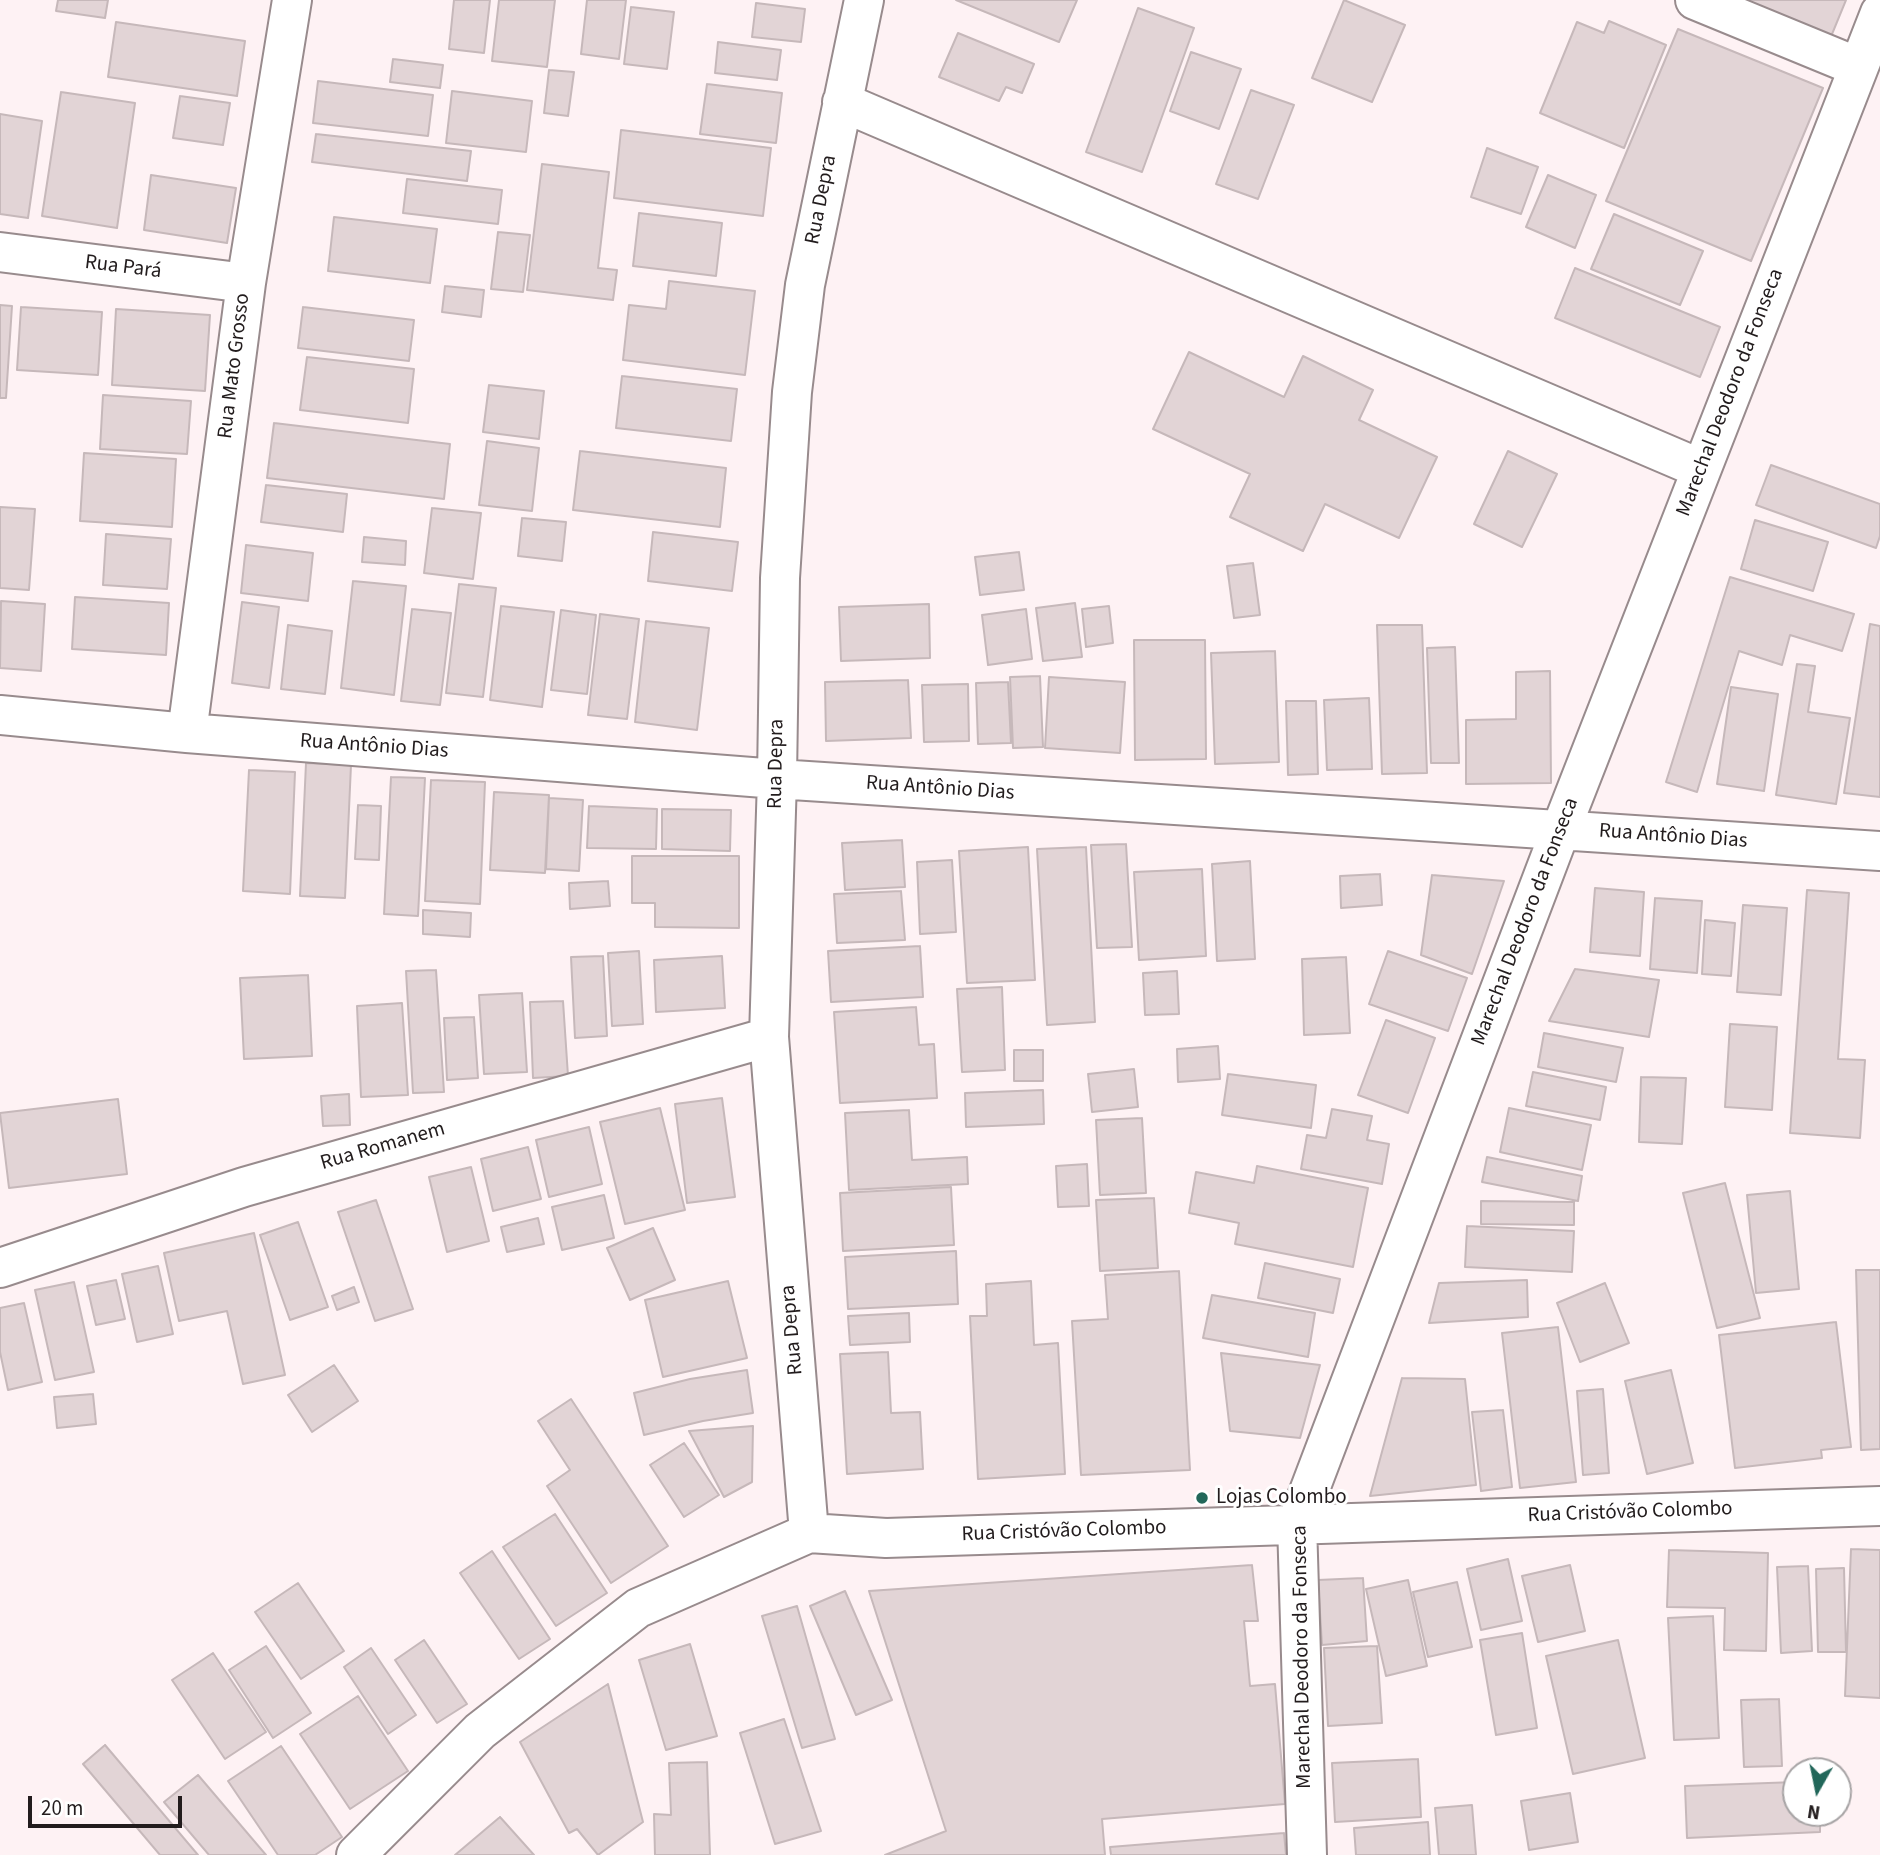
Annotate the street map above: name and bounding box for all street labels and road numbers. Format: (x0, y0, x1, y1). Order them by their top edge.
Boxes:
street label: Rua Depra (801, 153, 843, 247)
street label: Rua Pará (83, 251, 163, 285)
street label: Marechal Deodoro da Fonseca (1672, 266, 1790, 520)
street label: Rua Mato Grosso (214, 292, 256, 440)
street label: Rua Depra (764, 719, 790, 809)
street label: Rua Antônio Dias (299, 729, 449, 765)
street label: Rua Antônio Dias (865, 771, 1015, 807)
street label: Marechal Deodoro da Fonseca (1467, 795, 1585, 1049)
street label: Rua Antônio Dias (1598, 819, 1748, 855)
street label: Rua Romanem (318, 1117, 448, 1177)
street label: Rua Depra (777, 1284, 809, 1376)
street label: Rua Cristóvão Colombo (1527, 1497, 1733, 1529)
street label: Rua Cristóvão Colombo (961, 1516, 1167, 1548)
street label: Marechal Deodoro da Fonseca (1288, 1525, 1318, 1789)

